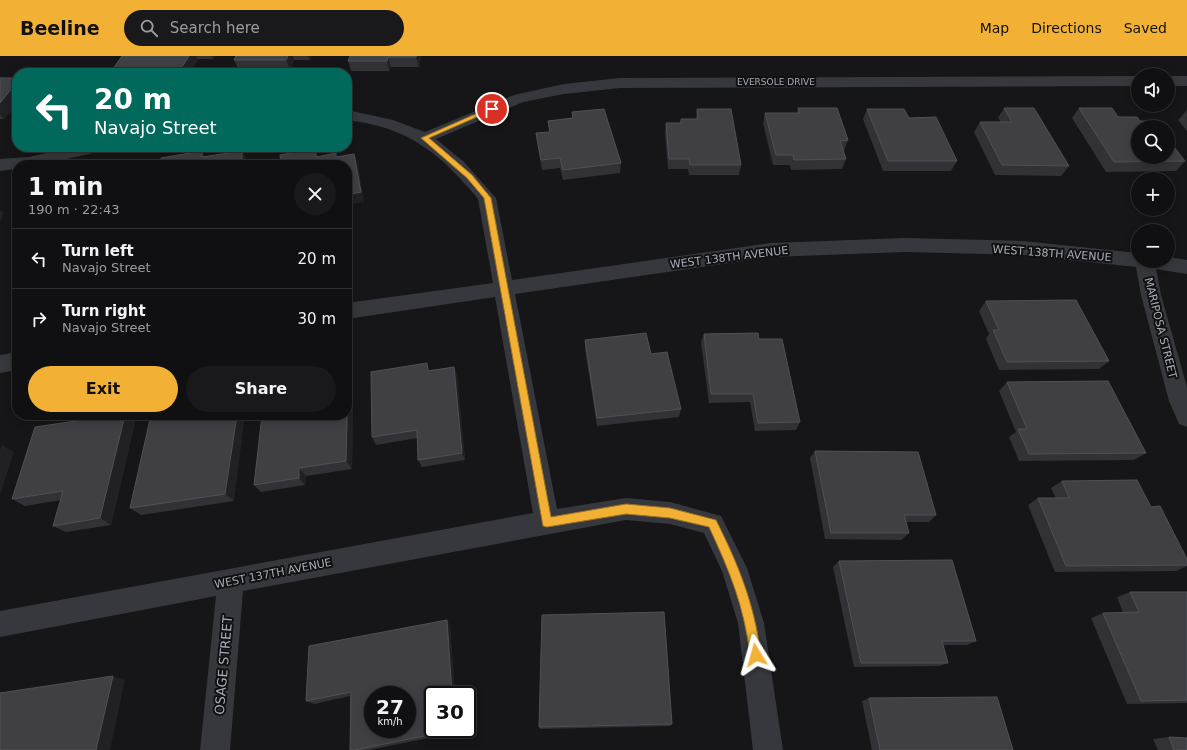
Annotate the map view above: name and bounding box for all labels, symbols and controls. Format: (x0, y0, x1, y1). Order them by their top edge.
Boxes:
search box (124, 10, 404, 46)
text: Beeline (20, 17, 100, 39)
icon: search (138, 17, 160, 39)
text: Search here (170, 19, 260, 37)
text: Map (980, 20, 1009, 36)
text: Directions (1031, 20, 1102, 36)
text: Saved (1124, 20, 1167, 36)
map controls (1131, 68, 1175, 268)
button: sound (1131, 68, 1175, 112)
street label: EVERSOLE DRIVE (737, 77, 815, 87)
text: 20 m (94, 83, 172, 116)
icon: left (28, 84, 80, 136)
pin (475, 92, 509, 126)
icon: arrive (481, 98, 503, 120)
text: Navajo Street (94, 117, 217, 138)
button: search (1131, 120, 1175, 164)
button: + (1131, 172, 1175, 216)
text: 1 min (28, 173, 103, 201)
button: close (294, 173, 336, 215)
text: 190 m · 22:43 (28, 202, 119, 217)
button: − (1131, 224, 1175, 268)
text: Turn left (62, 242, 134, 260)
street label: WEST 138TH AVENUE (992, 243, 1112, 264)
street label: WEST 138TH AVENUE (669, 244, 789, 271)
icon: left (28, 248, 50, 270)
text: 20 m (298, 250, 336, 268)
text: Navajo Street (62, 260, 151, 275)
street label: MARIPOSA STREET (1142, 276, 1179, 380)
text: Turn right (62, 302, 146, 320)
icon: right (28, 308, 50, 330)
text: 30 m (298, 310, 336, 328)
text: Navajo Street (62, 320, 151, 335)
button: Exit (28, 366, 178, 412)
button: Share (186, 366, 336, 412)
street label: WEST 137TH AVENUE (213, 556, 333, 591)
street label: OSAGE STREET (212, 615, 235, 715)
position arrow (735, 634, 777, 676)
speed limit sign: 30 (424, 686, 476, 738)
text: 27 (376, 695, 404, 719)
text: km/h (377, 716, 403, 727)

